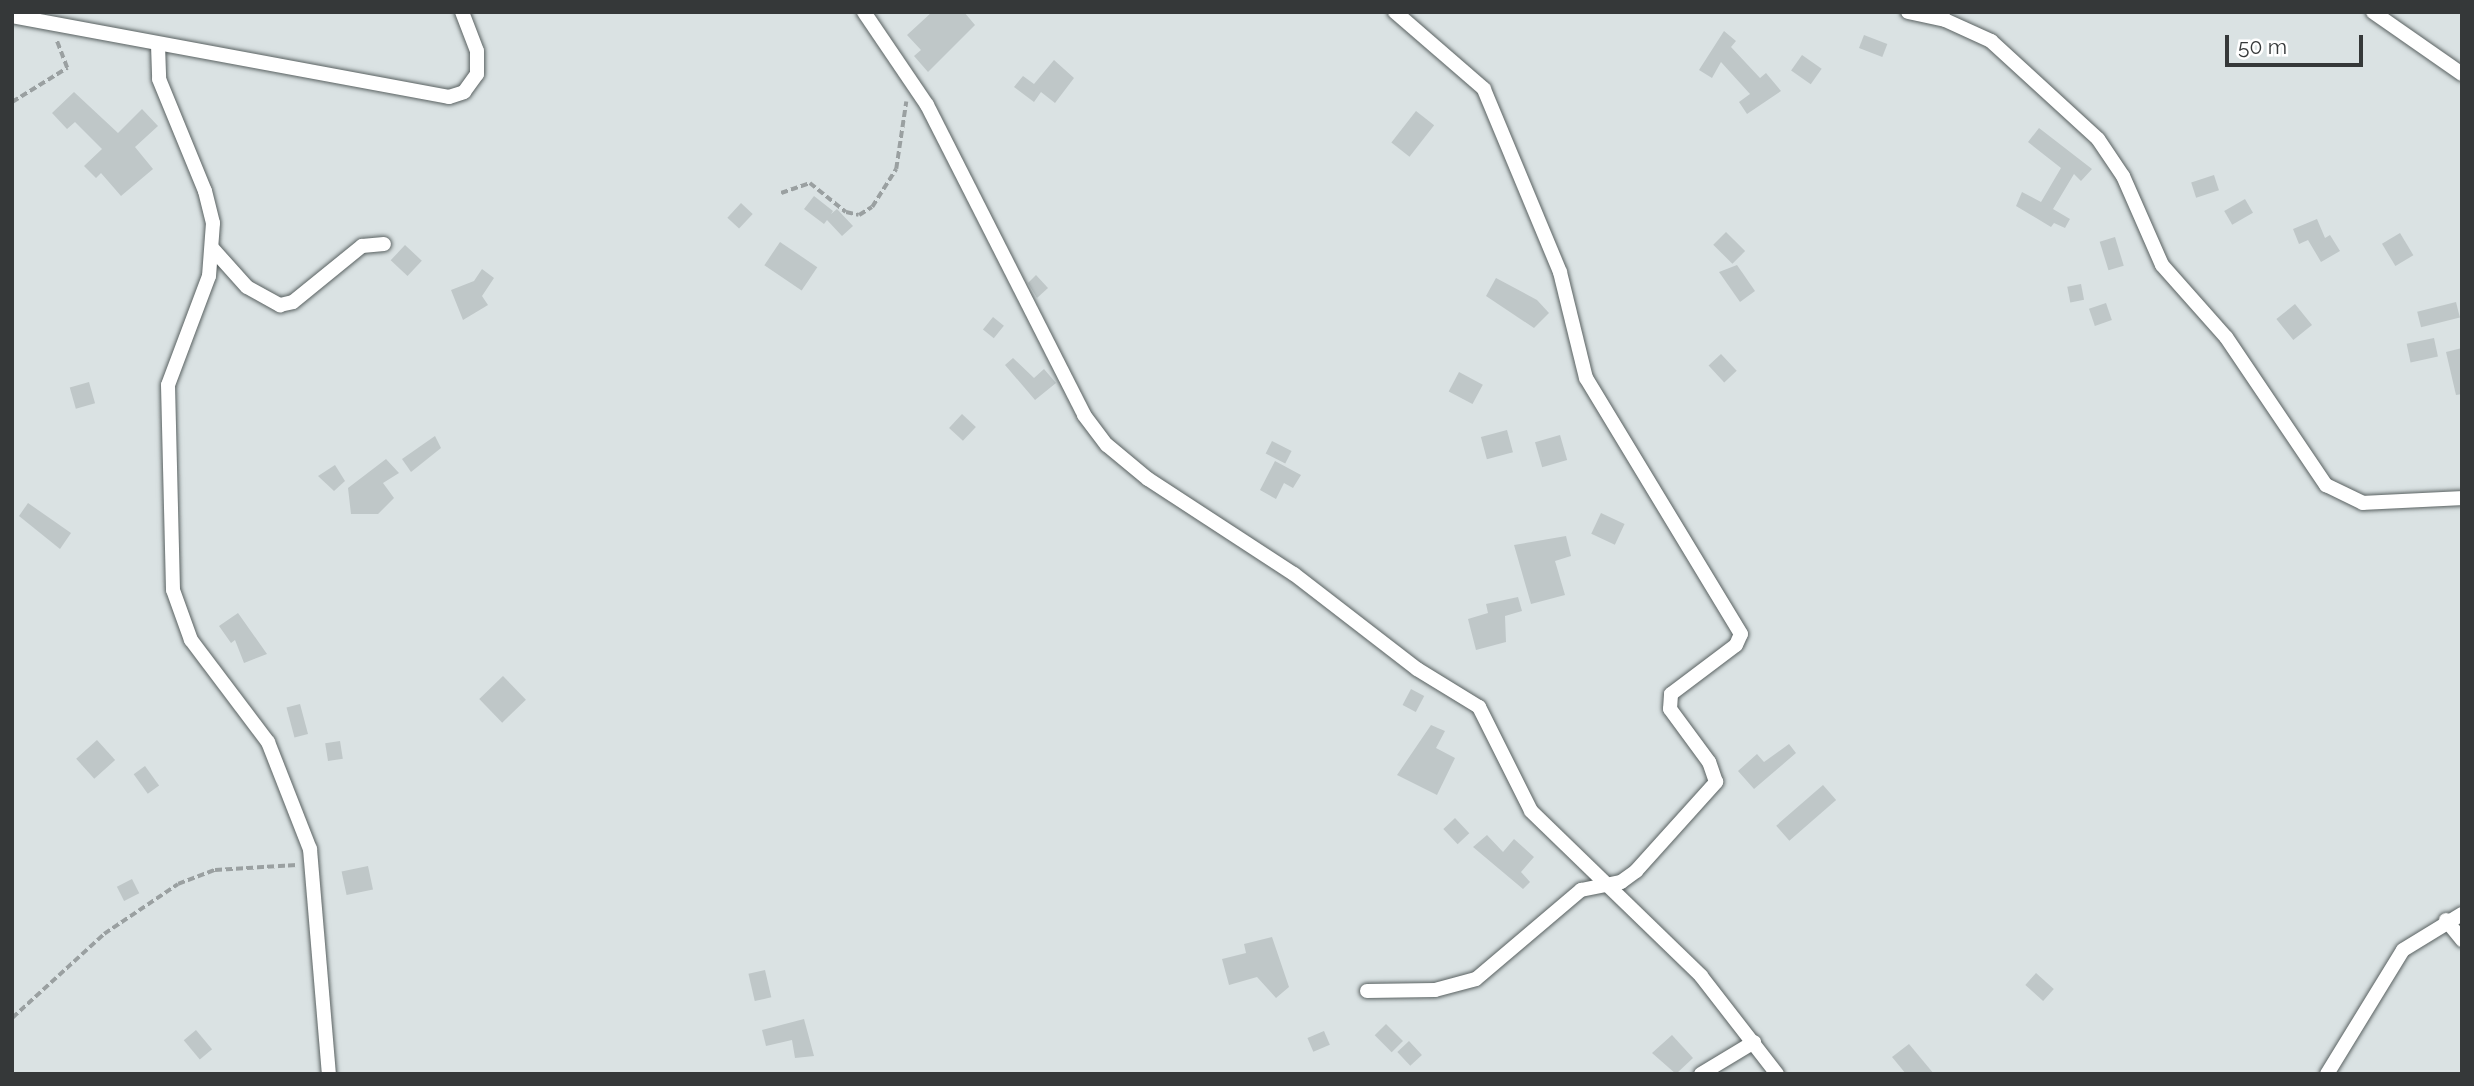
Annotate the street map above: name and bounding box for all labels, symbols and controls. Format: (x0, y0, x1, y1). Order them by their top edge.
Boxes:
scale bar (2229, 21, 2367, 65)
text: 50 m (2238, 34, 2287, 59)

